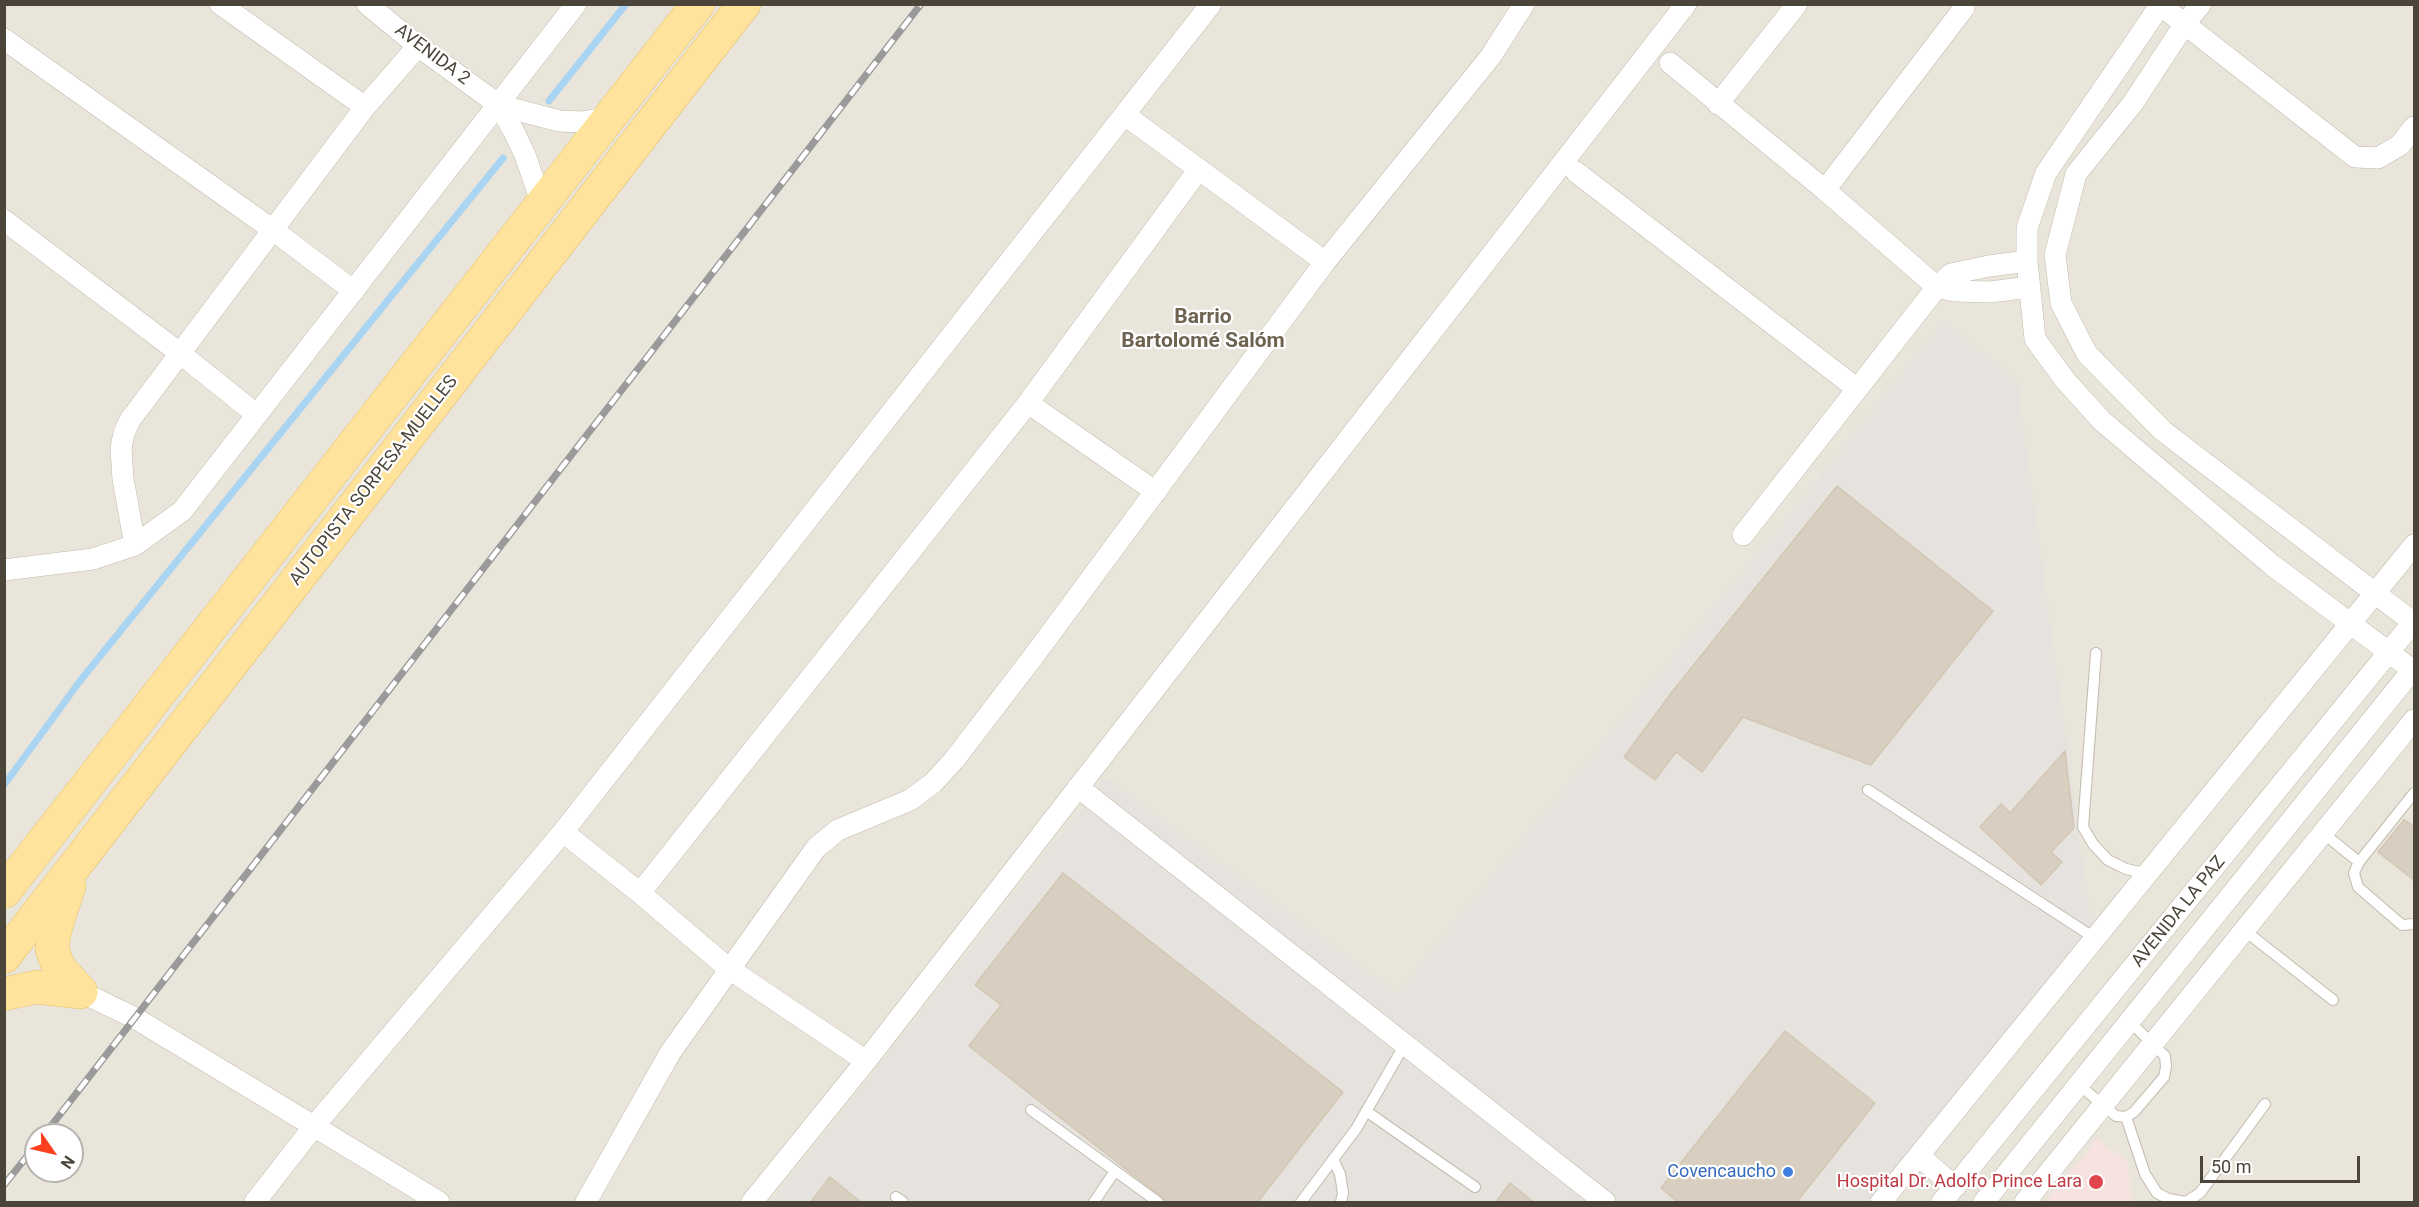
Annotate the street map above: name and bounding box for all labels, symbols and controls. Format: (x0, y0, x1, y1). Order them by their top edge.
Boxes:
street label: AVENIDA 2 (390, 20, 474, 90)
district label: Barrio Bartolomé Salóm (1121, 305, 1285, 355)
street label: AUTOPISTA SORPESA-MUELLES (285, 372, 463, 590)
street label: AVENIDA LA PAZ (2128, 852, 2230, 972)
north arrow (24, 1123, 84, 1183)
scale bar (2203, 1144, 2364, 1182)
text: N (57, 1152, 79, 1172)
text: 50 m (2211, 1156, 2251, 1177)
place label: Covencaucho (1667, 1161, 1776, 1183)
marker: Covencaucho (1781, 1165, 1795, 1179)
place label: Hospital Dr. Adolfo Prince Lara (1837, 1171, 2082, 1193)
marker: Hospital Dr. Adolfo Prince Lara (2087, 1173, 2105, 1191)

